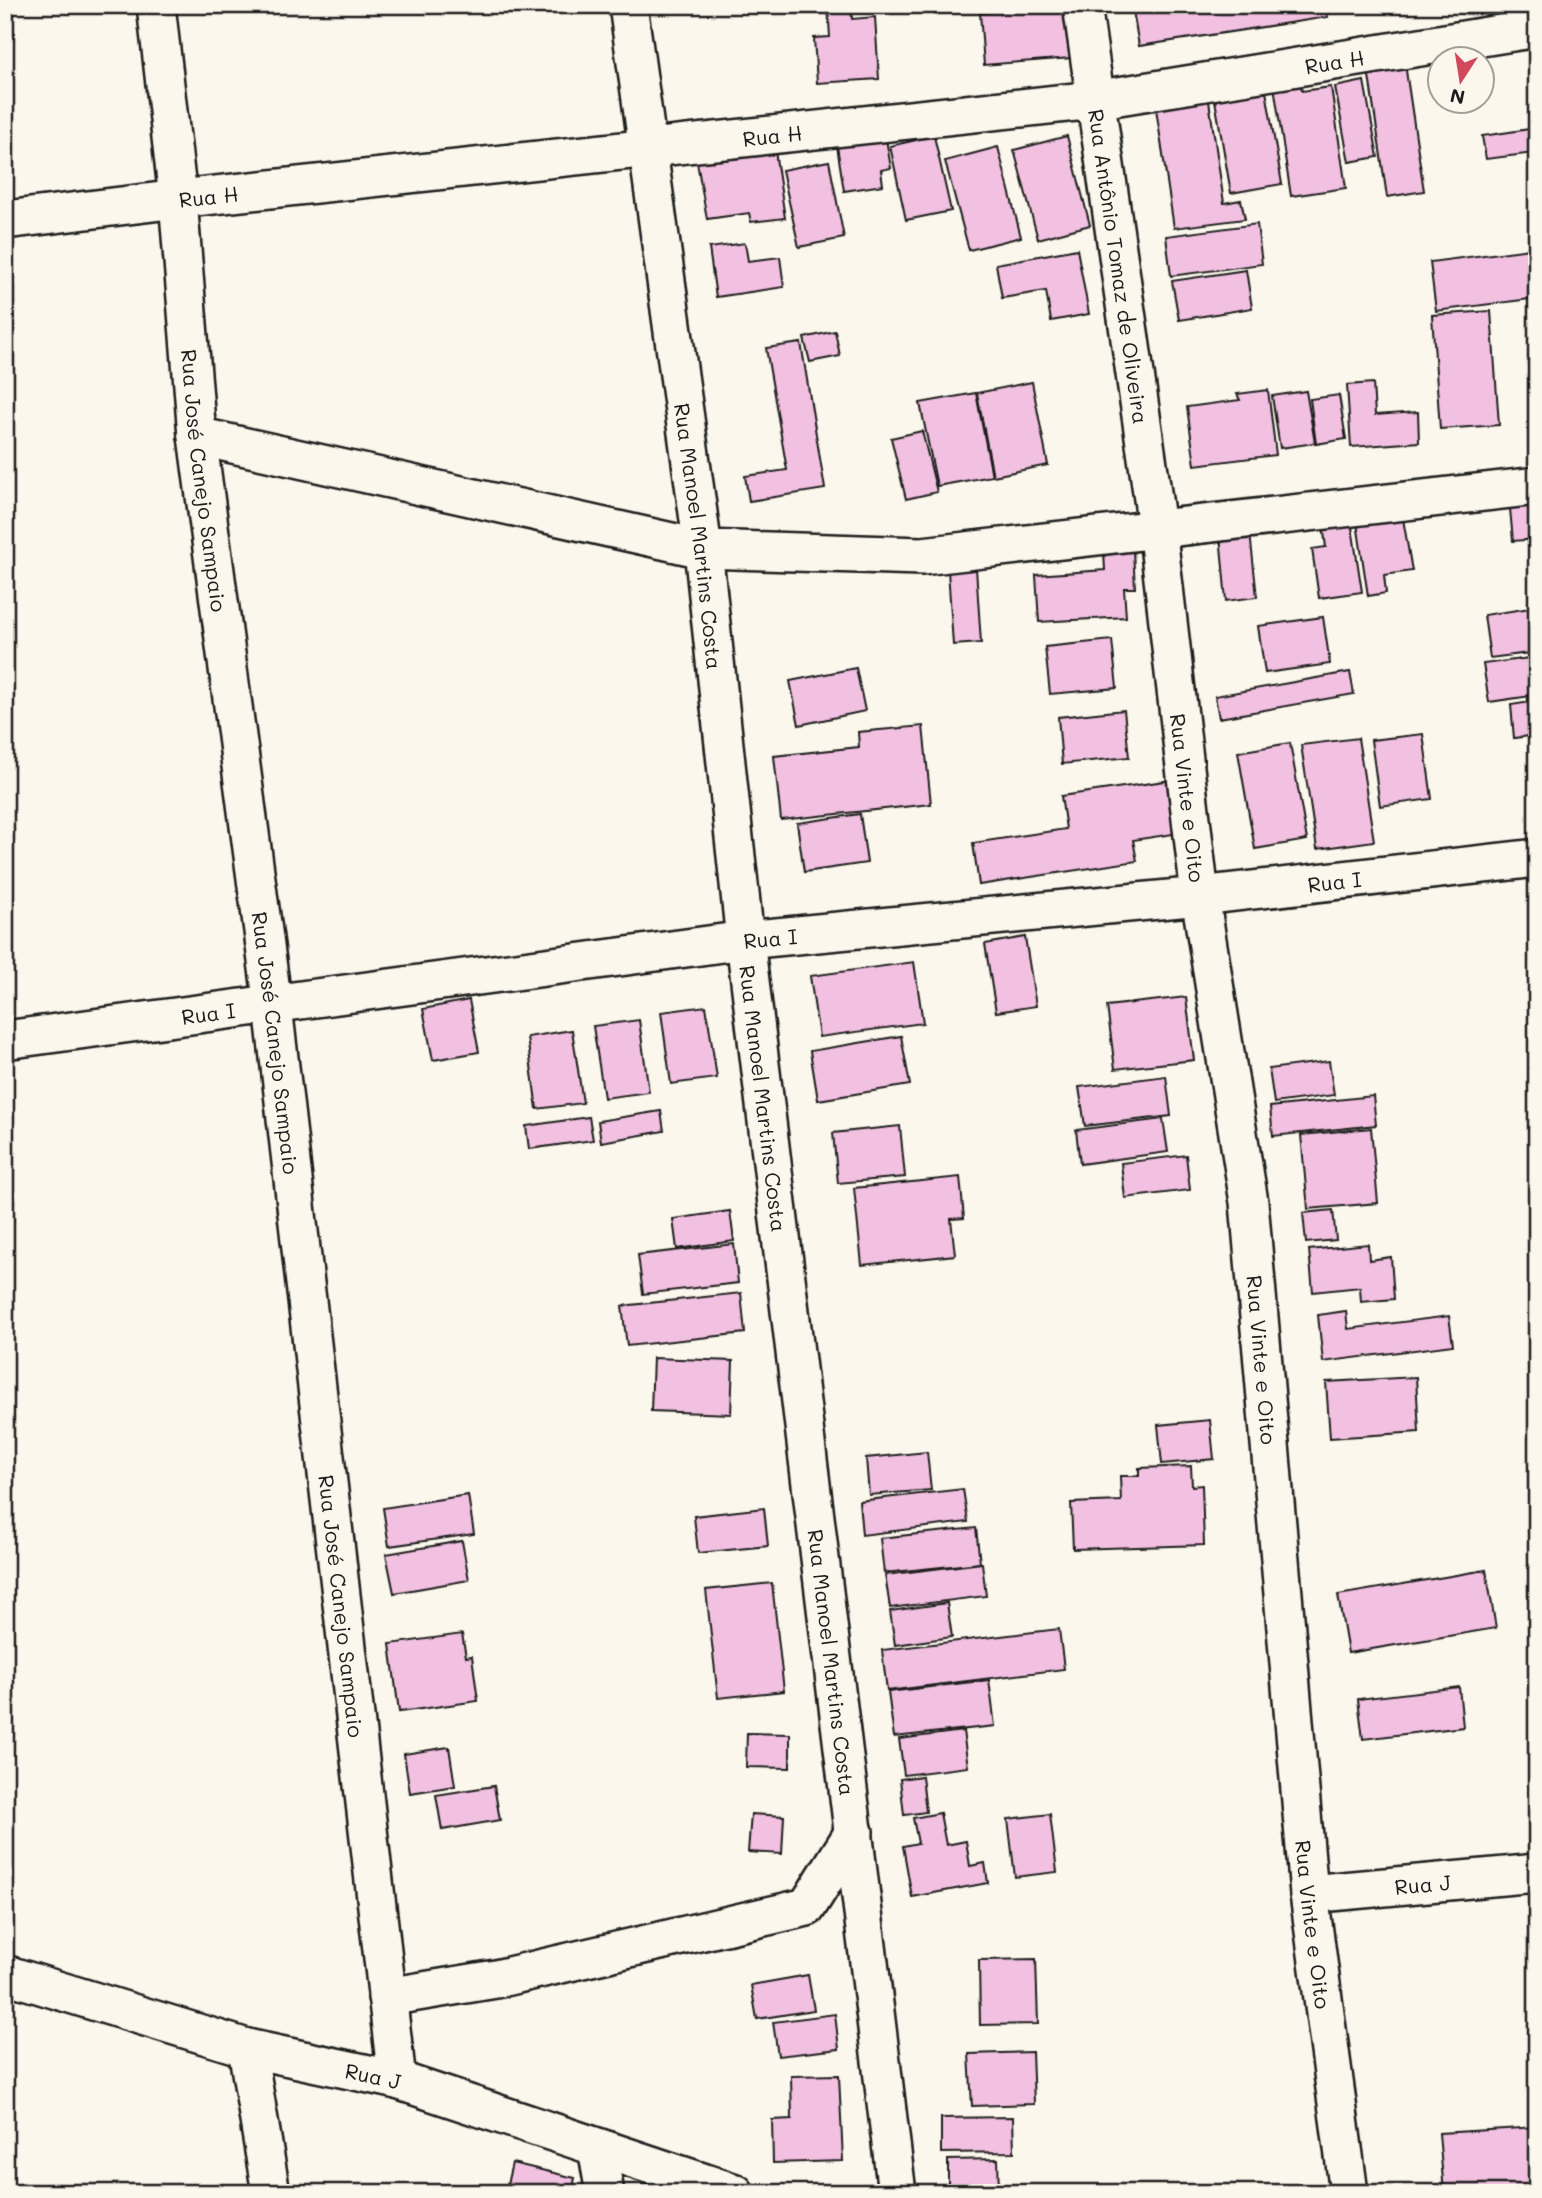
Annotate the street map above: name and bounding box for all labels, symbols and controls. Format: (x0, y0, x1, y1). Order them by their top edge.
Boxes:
street label: Rua H (1303, 43, 1366, 79)
north arrow (1426, 46, 1496, 116)
text: N (1448, 83, 1467, 111)
street label: Rua Antônio Tomaz de Oliveira (1084, 107, 1156, 426)
street label: Rua H (741, 118, 803, 151)
street label: Rua H (177, 179, 240, 212)
street label: Rua José Canejo Sampaio (177, 348, 234, 613)
street label: Rua Manoel Martins Costa (670, 401, 729, 671)
street label: Rua Vinte e Oito (1165, 712, 1212, 884)
street label: Rua I (1306, 864, 1363, 897)
street label: Rua José Canejo Sampaio (247, 910, 306, 1176)
street label: Rua I (742, 922, 798, 954)
street label: Rua Manoel Martins Costa (735, 964, 794, 1233)
street label: Rua I (180, 996, 237, 1030)
street label: Rua Vinte e Oito (1242, 1274, 1283, 1445)
street label: Rua José Canejo Sampaio (314, 1473, 371, 1739)
street label: Rua Manoel Martins Costa (803, 1527, 862, 1797)
street label: Rua Vinte e Oito (1291, 1839, 1338, 2010)
street label: Rua J (1393, 1867, 1452, 1900)
street label: Rua J (343, 2056, 404, 2094)

